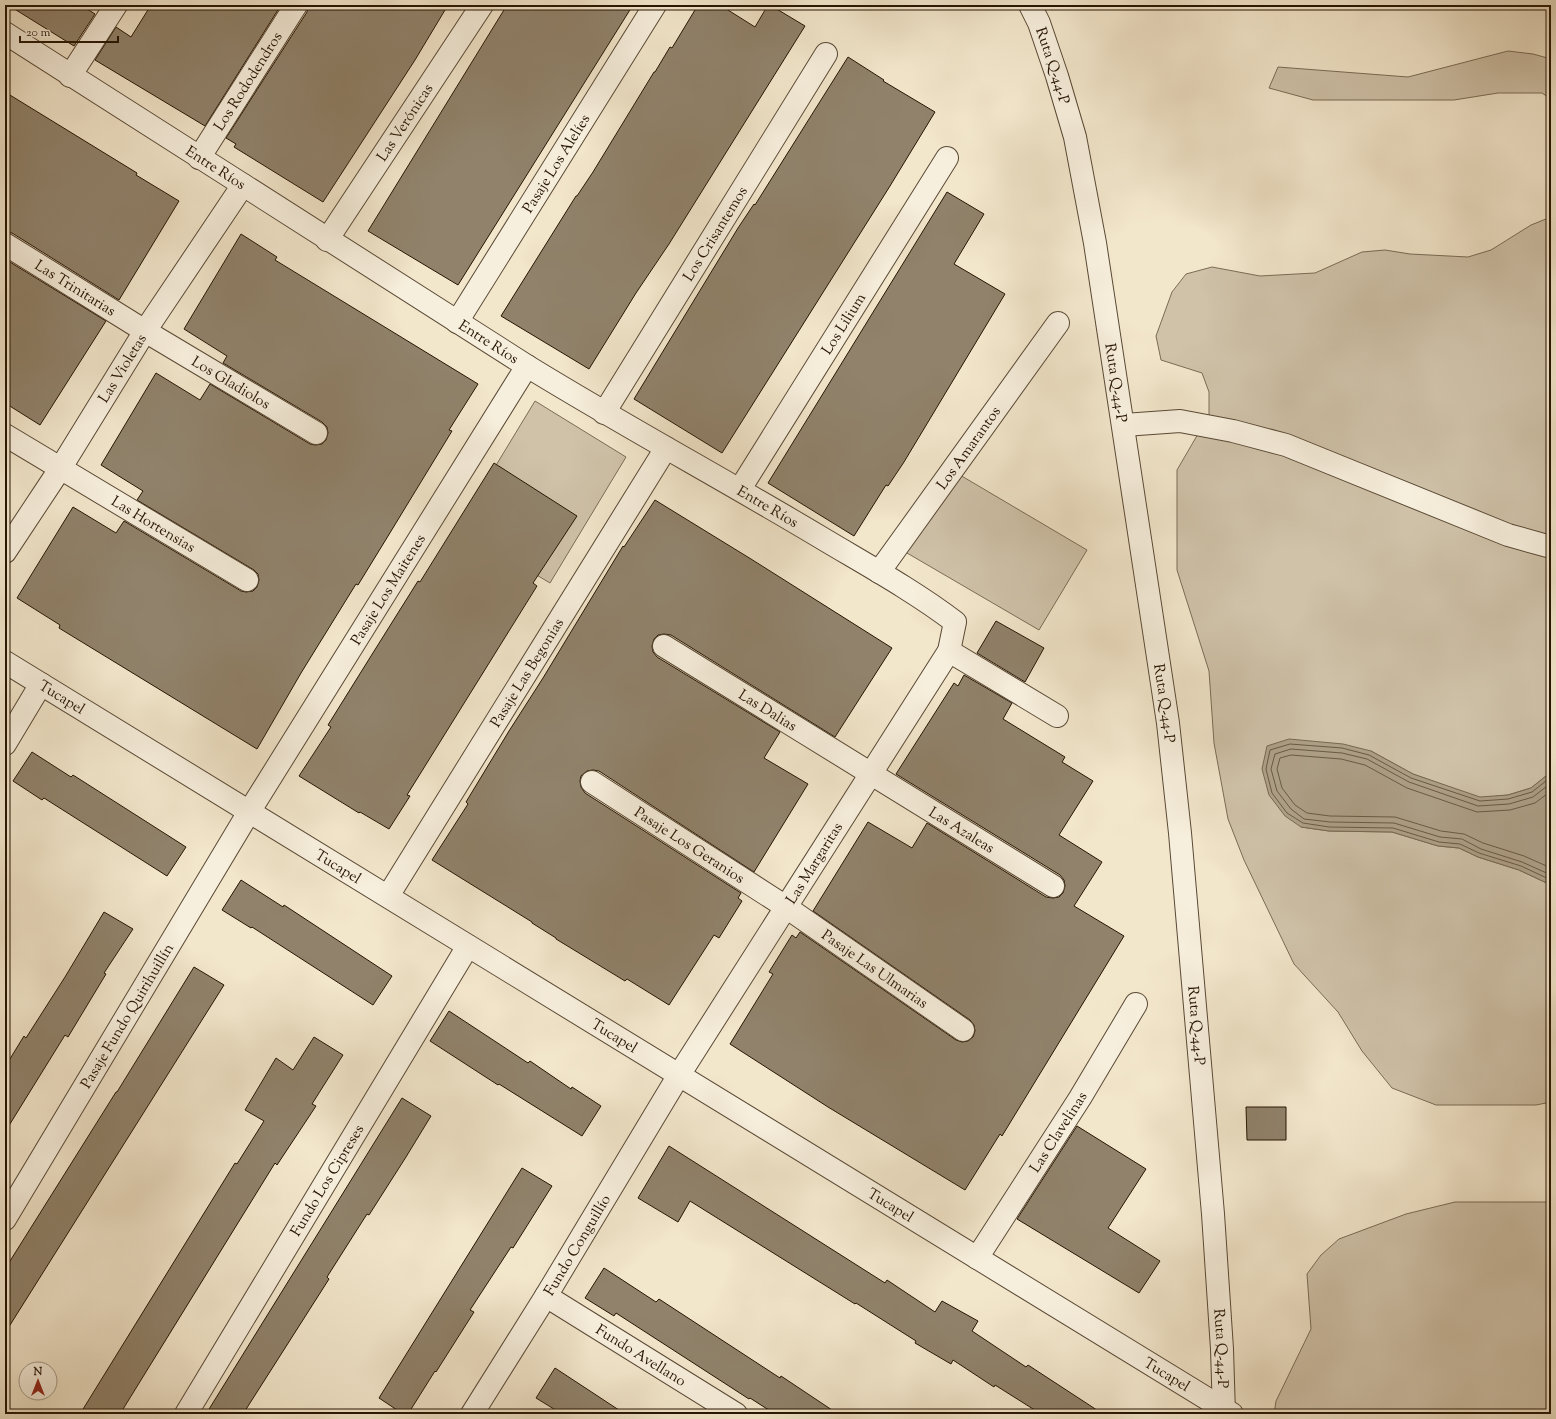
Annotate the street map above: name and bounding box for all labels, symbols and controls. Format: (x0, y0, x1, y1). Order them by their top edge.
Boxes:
scale bar (20, 18, 118, 44)
text: 20 m (26, 24, 51, 42)
street label: Ruta Q-44-P (1029, 25, 1074, 108)
street label: Los Rododendros (210, 28, 288, 136)
street label: Las Verónicas (373, 80, 439, 166)
street label: Pasaje Los Alelíes (518, 111, 596, 218)
street label: Entre Ríos (181, 142, 249, 196)
street label: Los Crisantemos (679, 183, 754, 286)
street label: Las Trinitarias (30, 256, 119, 322)
street label: Los Lilium (817, 289, 872, 359)
street label: Entre Ríos (454, 316, 522, 370)
street label: Las Violetas (94, 330, 153, 407)
street label: Ruta Q-44-P (1098, 342, 1131, 425)
street label: Los Gladiolos (187, 352, 274, 415)
street label: Los Amarantos (932, 403, 1007, 495)
street label: Entre Ríos (733, 482, 802, 534)
street label: Las Hortensias (107, 492, 199, 559)
street label: Pasaje Los Maitenes (347, 530, 432, 650)
street label: Pasaje Las Begonias (486, 615, 570, 732)
street label: Ruta Q-44-P (1147, 662, 1179, 745)
street label: Tucapel (34, 676, 89, 721)
street label: Las Dalias (734, 685, 800, 737)
street label: Pasaje Los Geranios (629, 803, 748, 890)
street label: Las Azaleas (924, 803, 998, 859)
street label: Las Margaritas (782, 819, 849, 909)
street label: Tucapel (310, 845, 365, 890)
street label: Pasaje Las Ulmarias (816, 926, 932, 1014)
street label: Pasaje Fundo Quirihuillín (77, 940, 180, 1093)
street label: Ruta Q-44-P (1181, 985, 1209, 1067)
street label: Tucapel (587, 1015, 641, 1059)
street label: Las Clavelinas (1026, 1088, 1093, 1177)
street label: Fundo Los Cipreses (286, 1121, 370, 1241)
street label: Tucapel (863, 1184, 917, 1228)
street label: Fundo Conguillío (540, 1191, 617, 1300)
street label: Ruta Q-44-P (1207, 1308, 1232, 1389)
street label: Fundo Avellano (591, 1320, 690, 1392)
street label: Tucapel (1139, 1353, 1193, 1398)
north arrow (18, 1361, 58, 1401)
text: N (33, 1364, 43, 1380)

